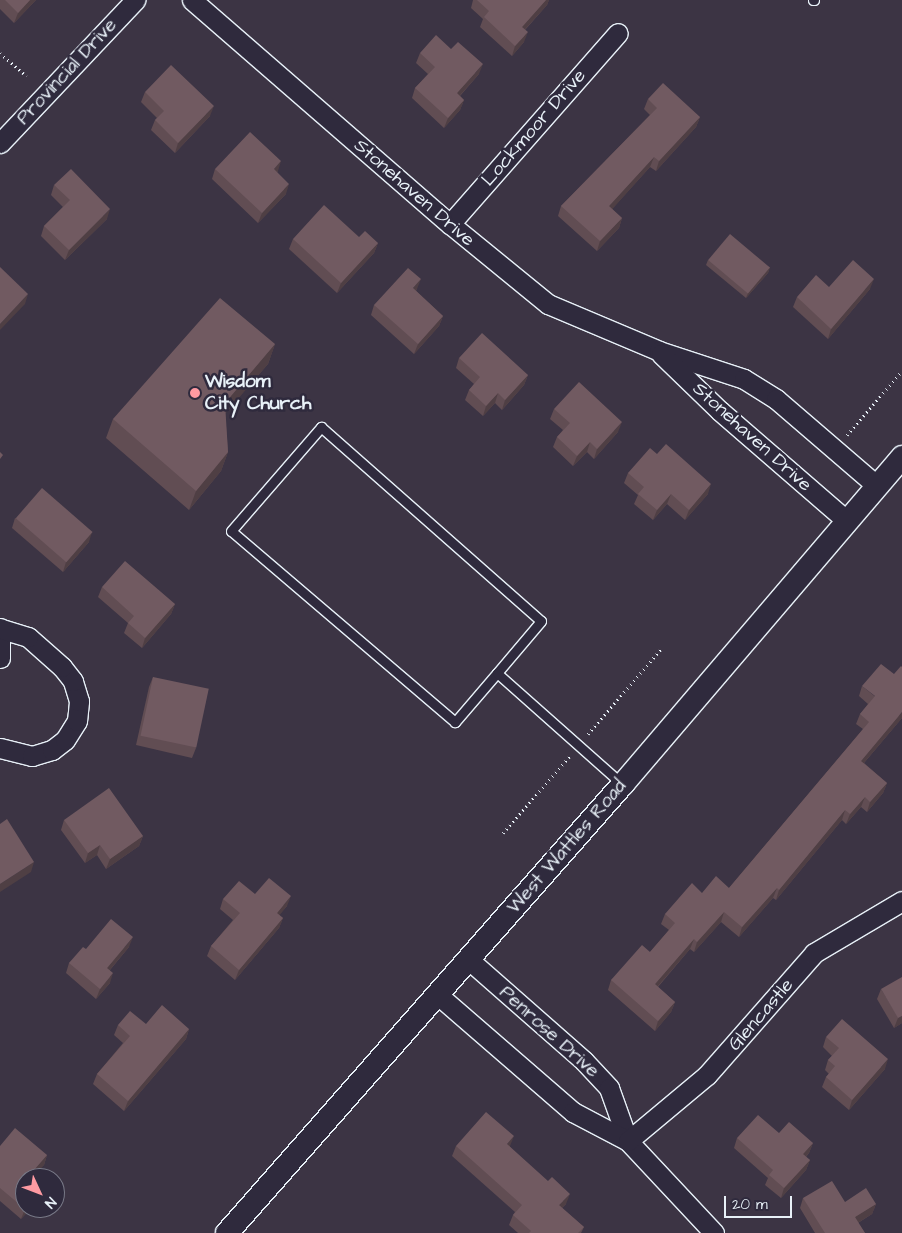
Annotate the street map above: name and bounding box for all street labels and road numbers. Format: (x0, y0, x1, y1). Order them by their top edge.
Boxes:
street label: Provincial Drive (12, 14, 122, 130)
street label: Lockmoor Drive (477, 65, 591, 191)
street label: Stonehaven Drive (349, 134, 479, 252)
street label: Stonehaven Drive (688, 378, 816, 496)
street label: West Wattles Road (503, 775, 631, 919)
street label: Glencastle (723, 974, 799, 1056)
street label: Penrose Drive (494, 981, 604, 1083)

